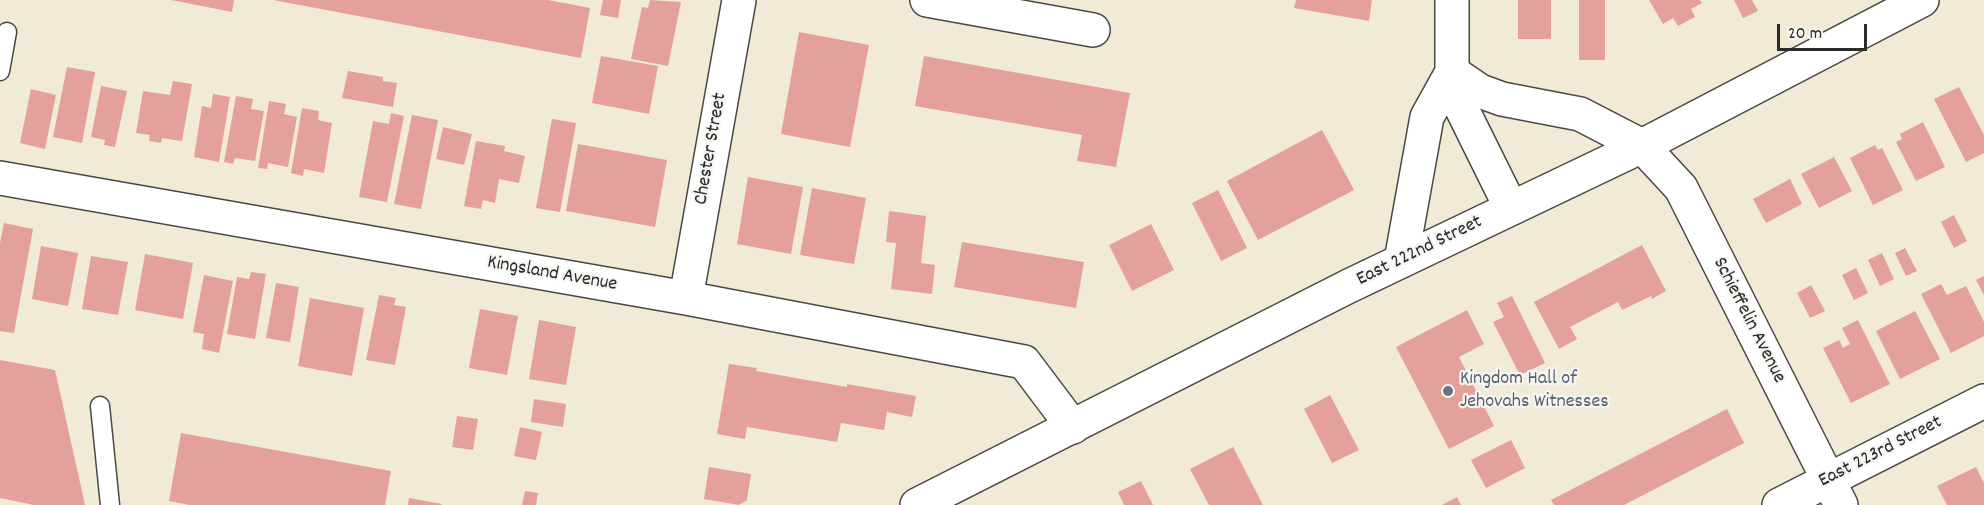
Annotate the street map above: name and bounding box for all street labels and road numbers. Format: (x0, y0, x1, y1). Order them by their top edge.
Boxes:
street label: Chester Street (690, 91, 734, 207)
street label: East 222nd Street (1353, 211, 1487, 293)
street label: Kingsland Avenue (485, 252, 619, 298)
street label: Schieffelin Avenue (1706, 254, 1790, 388)
street label: East 223rd Street (1815, 412, 1947, 494)

